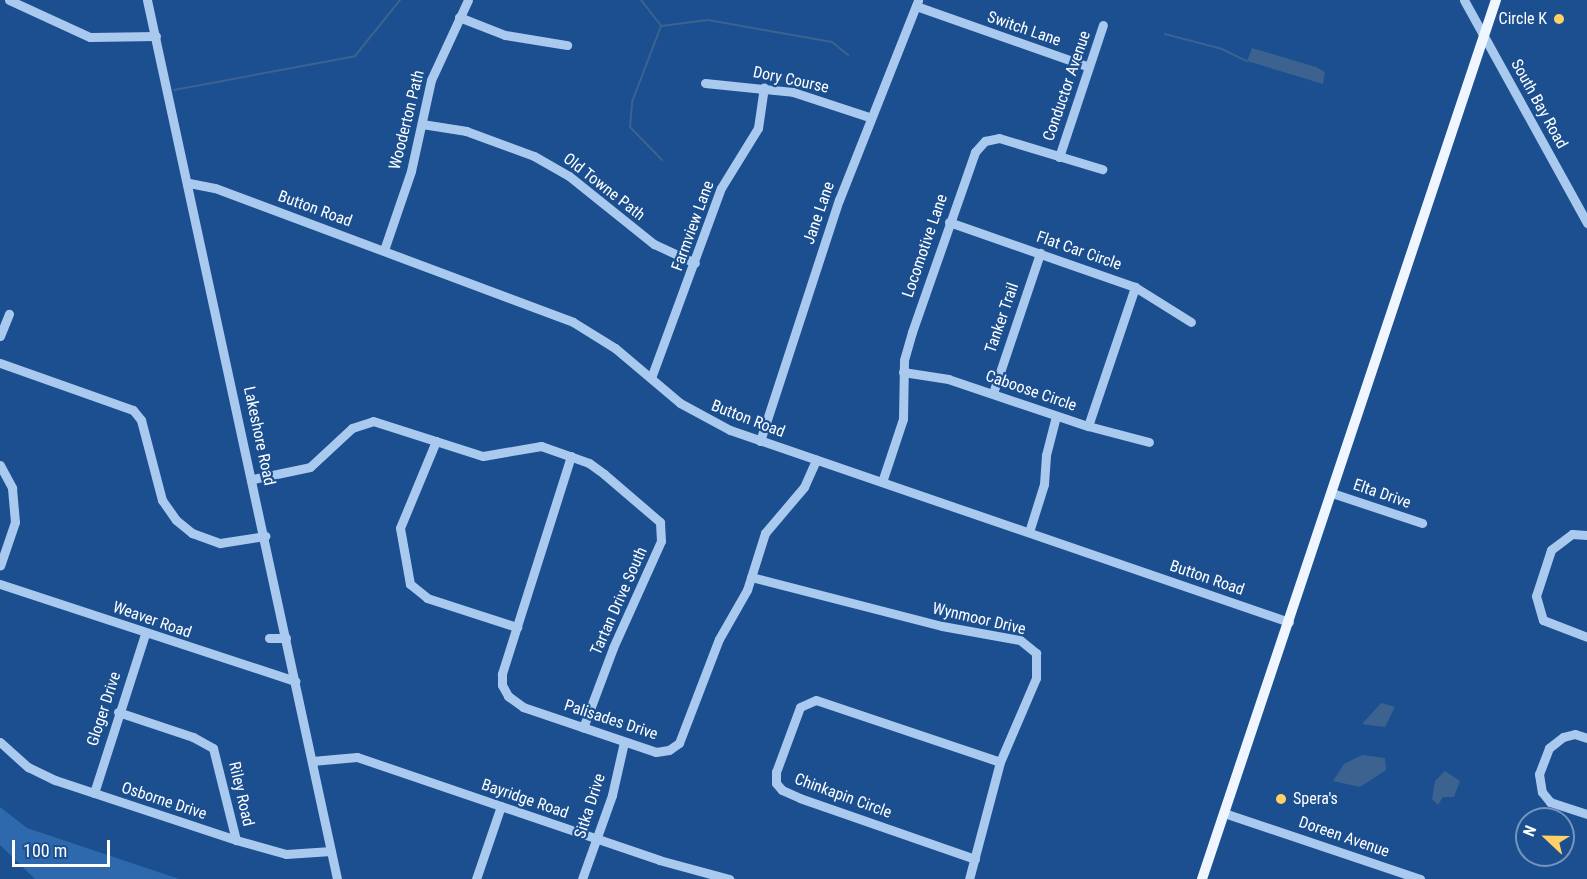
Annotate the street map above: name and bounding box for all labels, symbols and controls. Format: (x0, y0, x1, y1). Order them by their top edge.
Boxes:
street label: Switch Lane (985, 7, 1063, 51)
place label: Circle K (1499, 9, 1547, 29)
marker: Circle K (1552, 12, 1566, 26)
street label: Conductor Avenue (1039, 28, 1095, 144)
street label: South Bay Road (1507, 56, 1571, 152)
street label: Dory Course (751, 63, 831, 97)
street label: Wooderton Path (385, 68, 429, 172)
street label: Old Towne Path (559, 149, 649, 225)
street label: Farmview Lane (668, 178, 718, 274)
street label: Jane Lane (799, 179, 839, 247)
street label: Button Road (275, 187, 355, 231)
street label: Locomotive Lane (898, 192, 952, 300)
street label: Flat Car Circle (1034, 227, 1124, 275)
street label: Tanker Trail (981, 280, 1023, 356)
street label: Caboose Circle (983, 366, 1079, 416)
street label: Lakeshore Road (239, 385, 279, 487)
street label: Button Road (708, 396, 788, 442)
street label: Elta Drive (1351, 475, 1413, 513)
street label: Tartan Drive South (587, 544, 651, 658)
street label: Button Road (1167, 556, 1247, 600)
street label: Weaver Road (110, 598, 194, 642)
street label: Wynmoor Drive (930, 599, 1028, 639)
street label: Gloger Drive (83, 669, 125, 749)
street label: Palisades Drive (562, 696, 660, 744)
street label: Riley Road (224, 760, 258, 828)
street label: Chinkapin Circle (792, 770, 894, 822)
street label: Sitka Drive (570, 771, 610, 841)
street label: Bayridge Road (479, 775, 571, 823)
street label: Osborne Drive (119, 778, 209, 824)
place label: Spera's (1293, 789, 1338, 809)
marker: Spera's (1274, 792, 1288, 806)
north arrow (1515, 807, 1575, 867)
street label: Doreen Avenue (1296, 813, 1392, 861)
text: N (1519, 823, 1540, 839)
scale bar (15, 828, 112, 866)
text: 100 m (23, 840, 67, 861)

